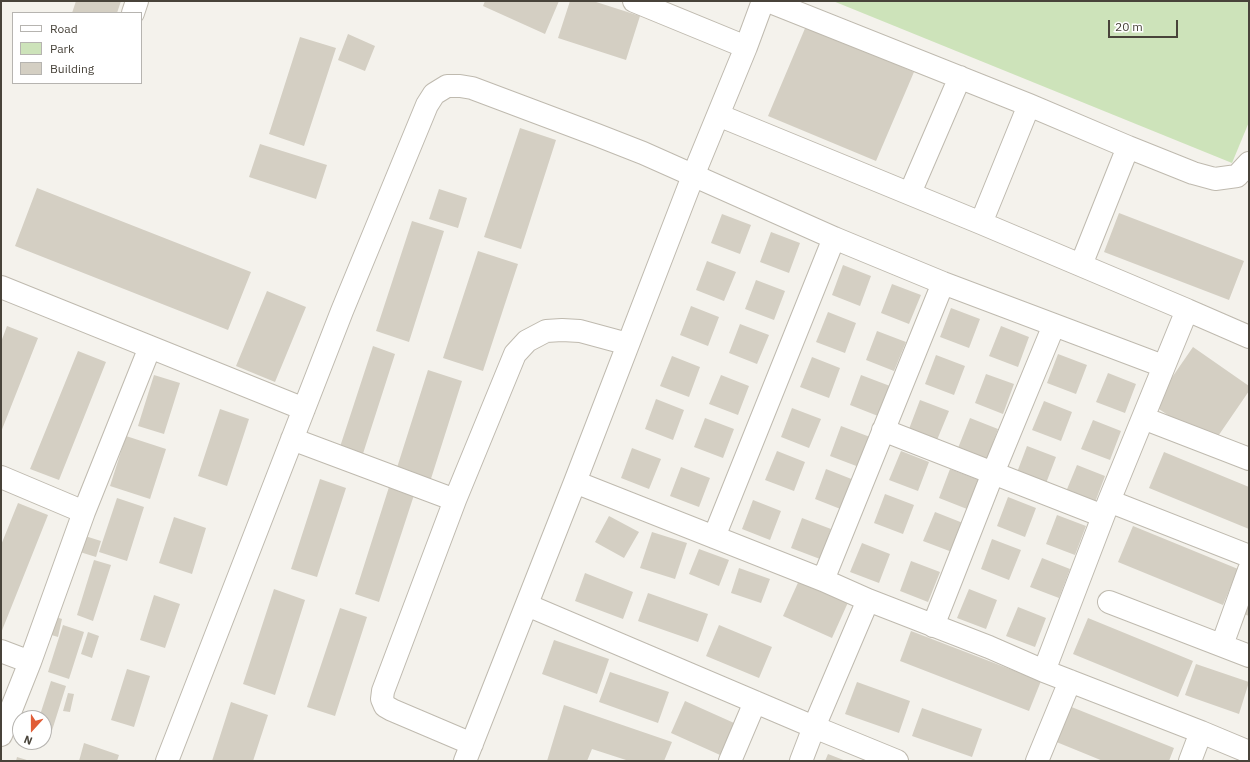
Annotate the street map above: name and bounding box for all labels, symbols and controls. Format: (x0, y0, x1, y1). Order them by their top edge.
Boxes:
legend (12, 12, 142, 84)
scale bar (1110, 12, 1180, 38)
text: 20 m (1115, 19, 1143, 34)
text: Road (50, 21, 78, 36)
text: Park (50, 41, 74, 56)
text: Building (50, 61, 94, 76)
north arrow (12, 710, 52, 750)
text: N (22, 732, 34, 748)

